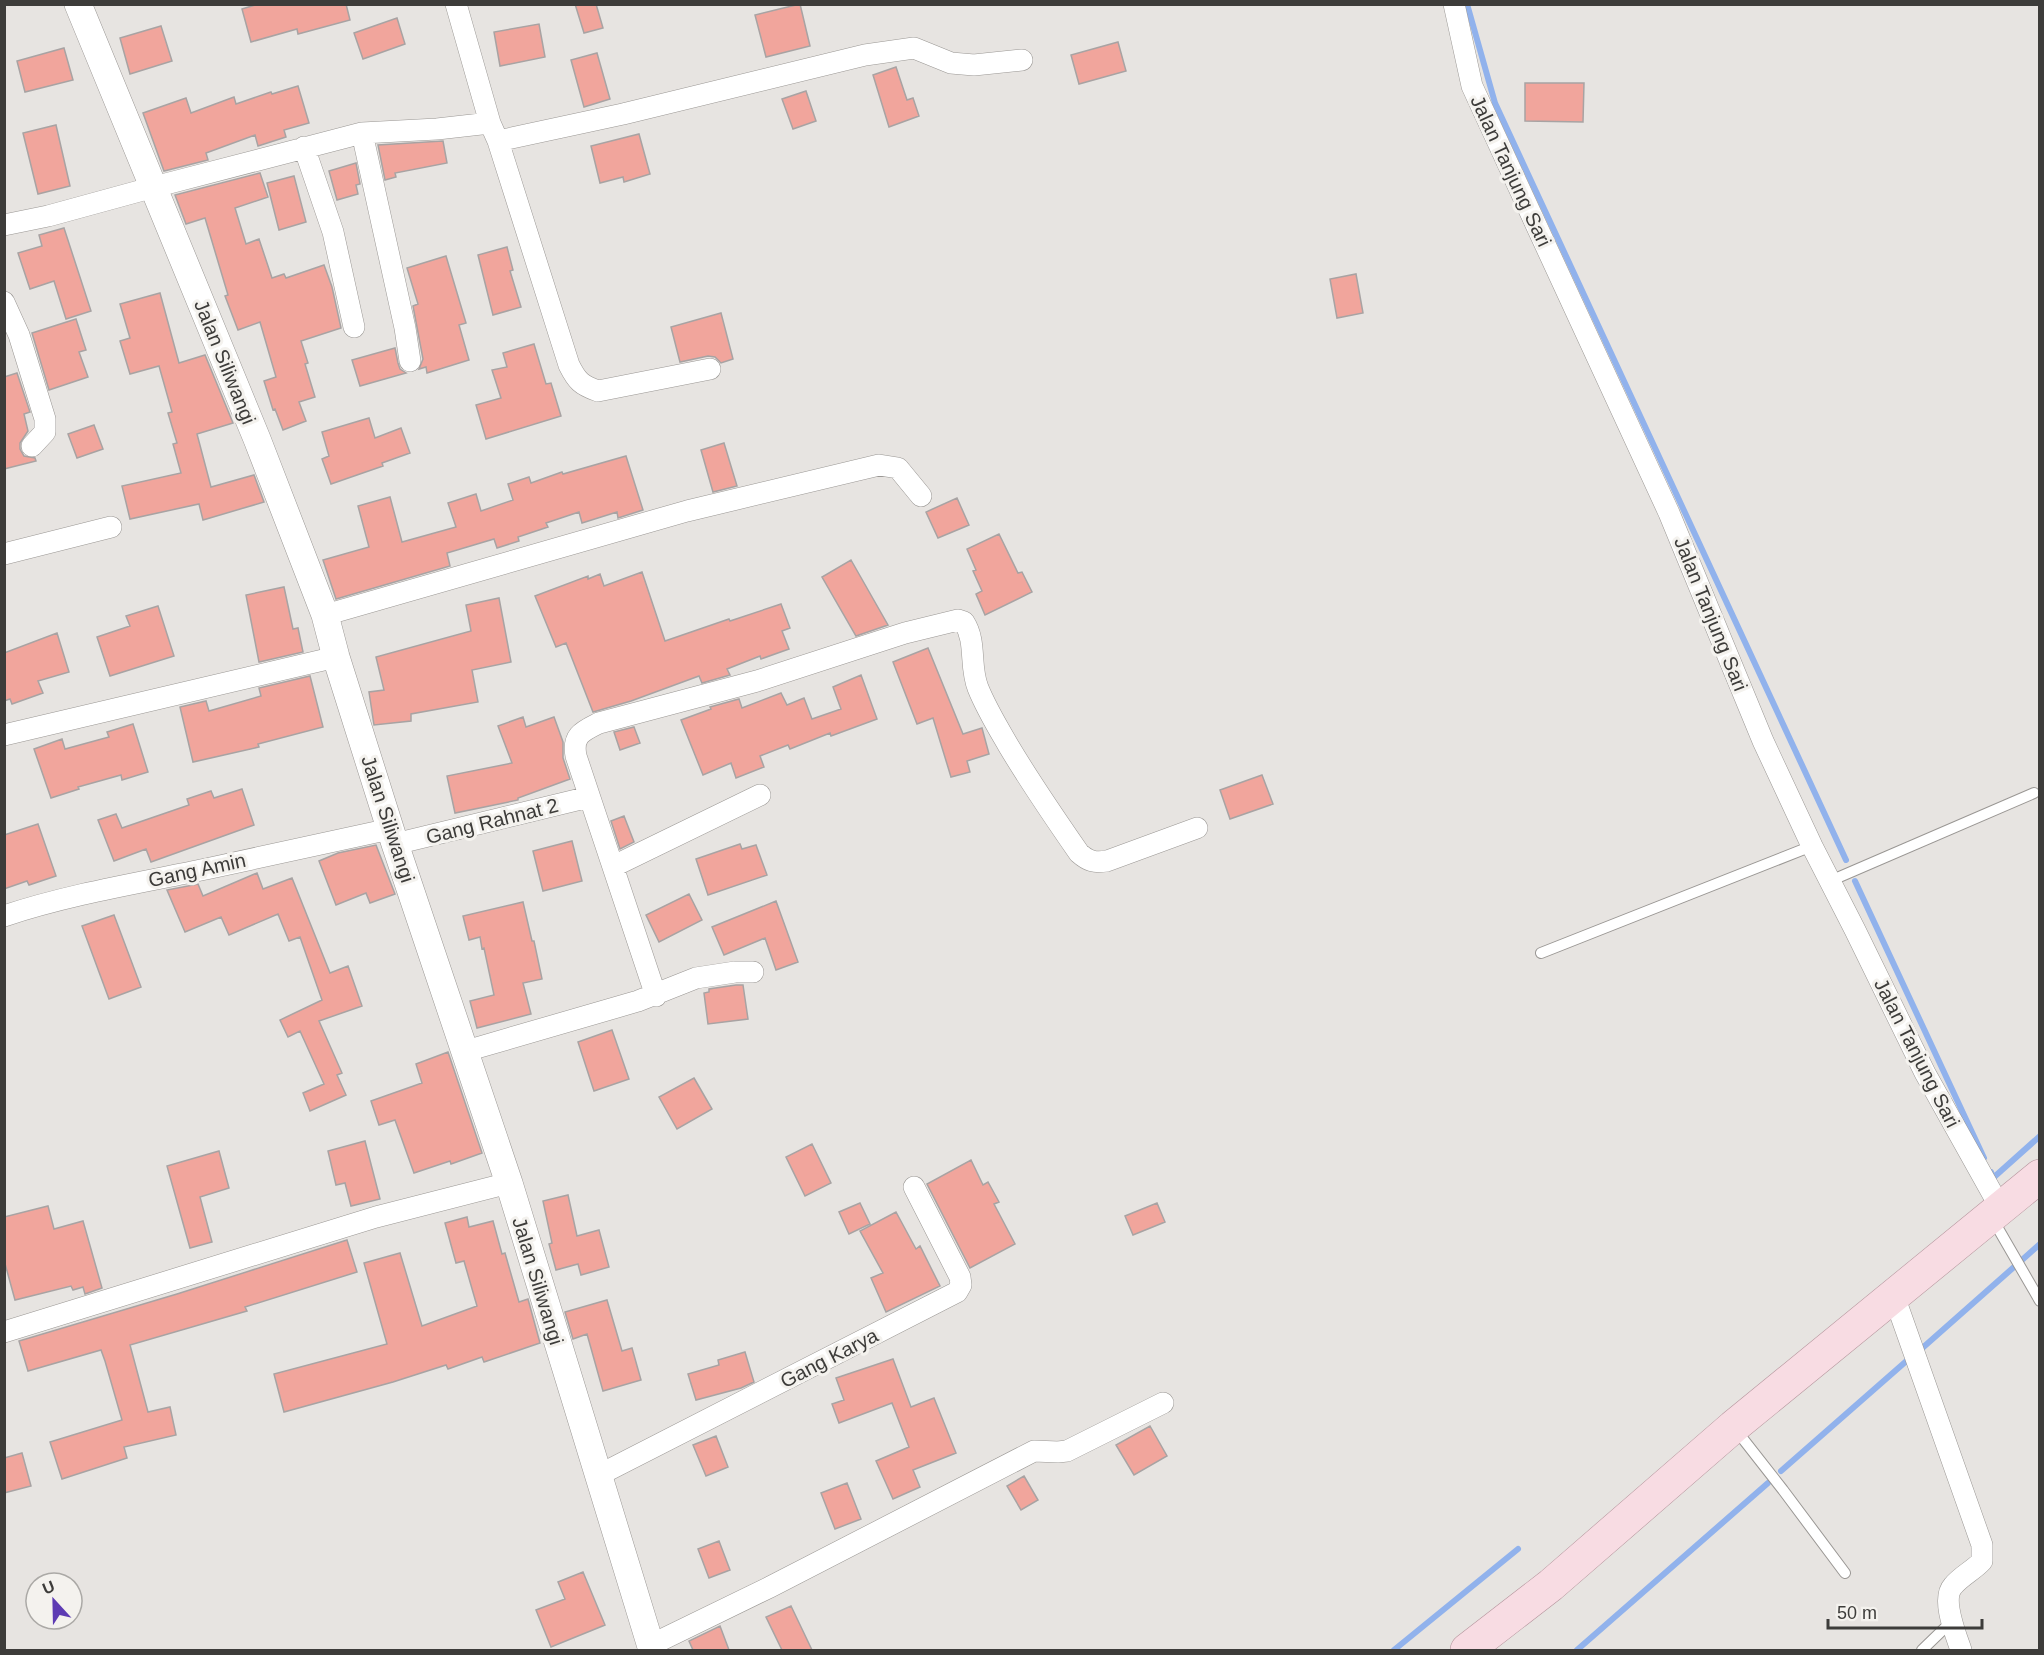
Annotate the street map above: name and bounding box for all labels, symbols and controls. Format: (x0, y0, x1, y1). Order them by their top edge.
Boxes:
street label: Jalan Tanjung Sari (1466, 92, 1556, 250)
street label: Jalan Siliwangi (190, 297, 260, 427)
street label: Jalan Tanjung Sari (1670, 534, 1752, 694)
street label: Jalan Siliwangi (357, 753, 419, 885)
street label: Gang Rahnat 2 (424, 794, 560, 848)
street label: Gang Amin (146, 849, 248, 891)
street label: Jalan Tanjung Sari (1870, 975, 1964, 1131)
street label: Jalan Siliwangi (508, 1215, 568, 1347)
street label: Gang Karya (776, 1324, 882, 1392)
north arrow (24, 1571, 84, 1631)
text: U (40, 1578, 57, 1598)
scale bar (1828, 1592, 1982, 1630)
text: 50 m (1837, 1603, 1877, 1623)

